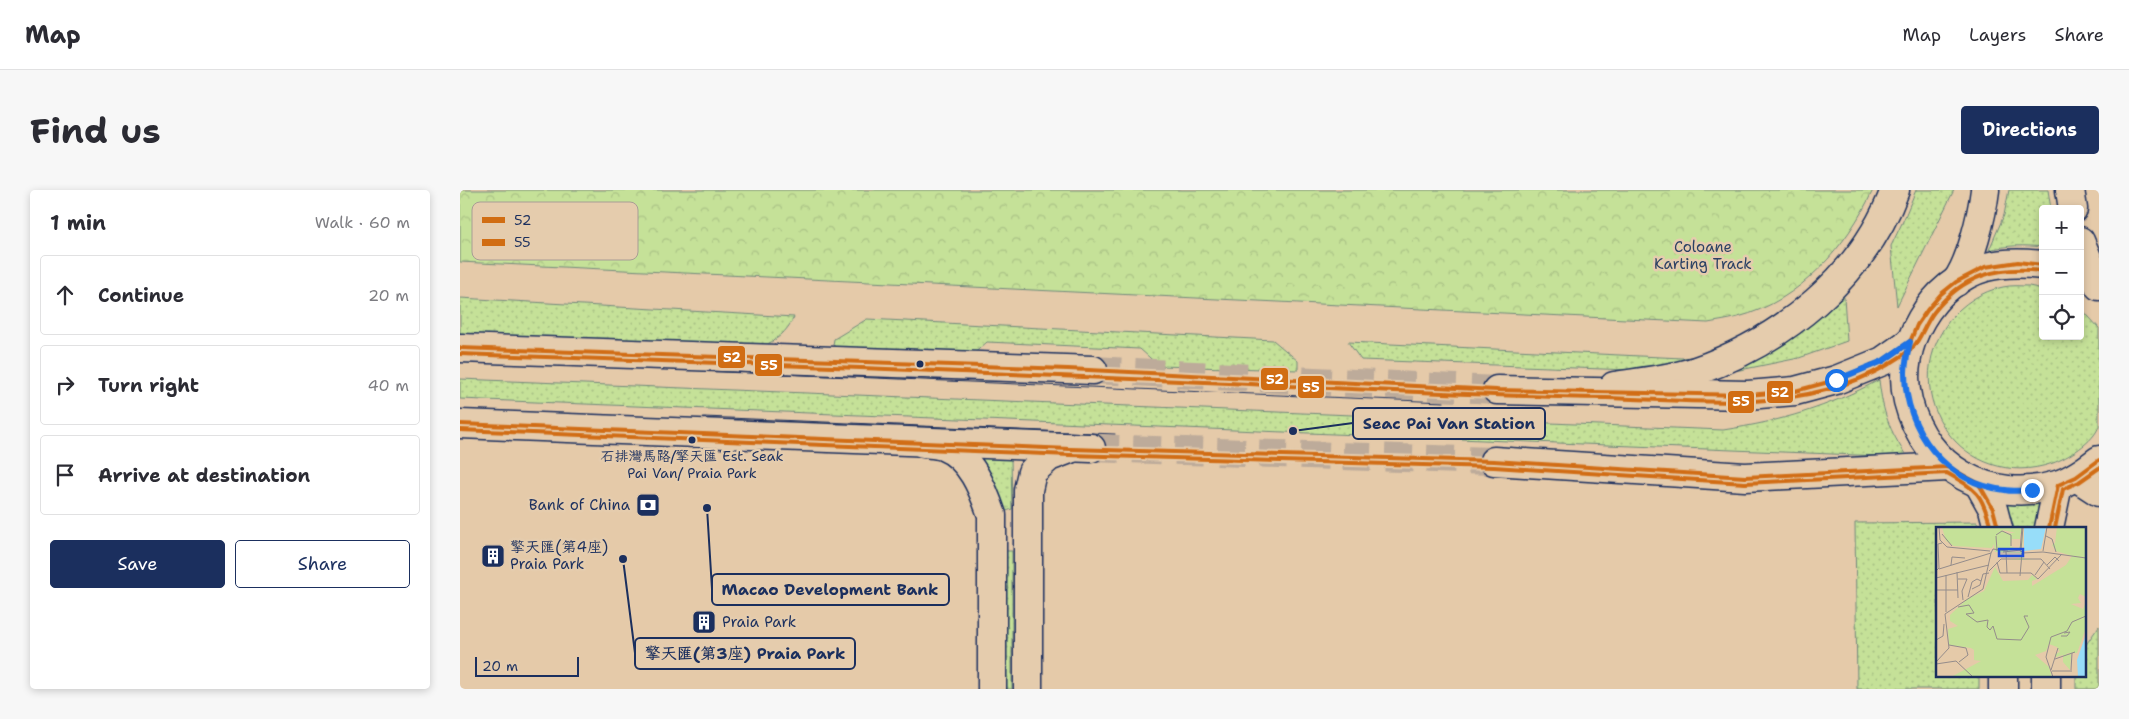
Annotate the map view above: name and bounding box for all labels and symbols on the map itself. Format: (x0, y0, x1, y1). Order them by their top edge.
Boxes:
legend (472, 202, 638, 260)
text: 52 (514, 211, 532, 229)
text: 55 (514, 233, 531, 251)
park label: Coloane Karting Track (1654, 237, 1752, 274)
line badge: 52 (717, 345, 746, 369)
text: 52 (723, 348, 741, 366)
line badge: 55 (754, 353, 783, 377)
text: 55 (760, 356, 778, 374)
unlabelled marker (915, 359, 925, 369)
line badge: 52 (1260, 367, 1289, 391)
route start (1825, 369, 1848, 392)
text: 52 (1266, 370, 1284, 388)
line badge: 55 (1297, 375, 1325, 399)
text: 55 (1302, 378, 1320, 396)
line badge: 52 (1766, 380, 1794, 404)
text: 52 (1771, 383, 1789, 401)
line badge: 55 (1727, 390, 1755, 414)
text: 55 (1732, 392, 1750, 410)
callout: Seac Pai Van Station (1353, 408, 1545, 439)
text: Seac Pai Van Station (1363, 413, 1536, 434)
marker: 石排灣馬路/擎天匯 Est. Seak Pai Van/ Praia Park (687, 435, 697, 445)
place label: 石排灣馬路/擎天匯 Est. Seak Pai Van/ Praia Park (600, 447, 784, 482)
route end (2021, 479, 2044, 502)
bank icon: Bank of China (635, 492, 661, 518)
place label: Bank of China (529, 495, 631, 515)
inset map (1936, 527, 2086, 677)
place label: 擎天匯(第4座) Praia Park (510, 537, 608, 574)
building icon: 擎天匯(第4座) Praia Park (480, 543, 506, 569)
callout: Macao Development Bank (712, 574, 949, 605)
text: Macao Development Bank (722, 579, 938, 600)
building icon: Praia Park (691, 609, 717, 635)
place label: Praia Park (722, 612, 797, 632)
callout: 擎天匯(第3座) Praia Park (635, 638, 855, 669)
text: 擎天匯(第3座) Praia Park (645, 643, 845, 664)
scale bar (475, 654, 579, 677)

